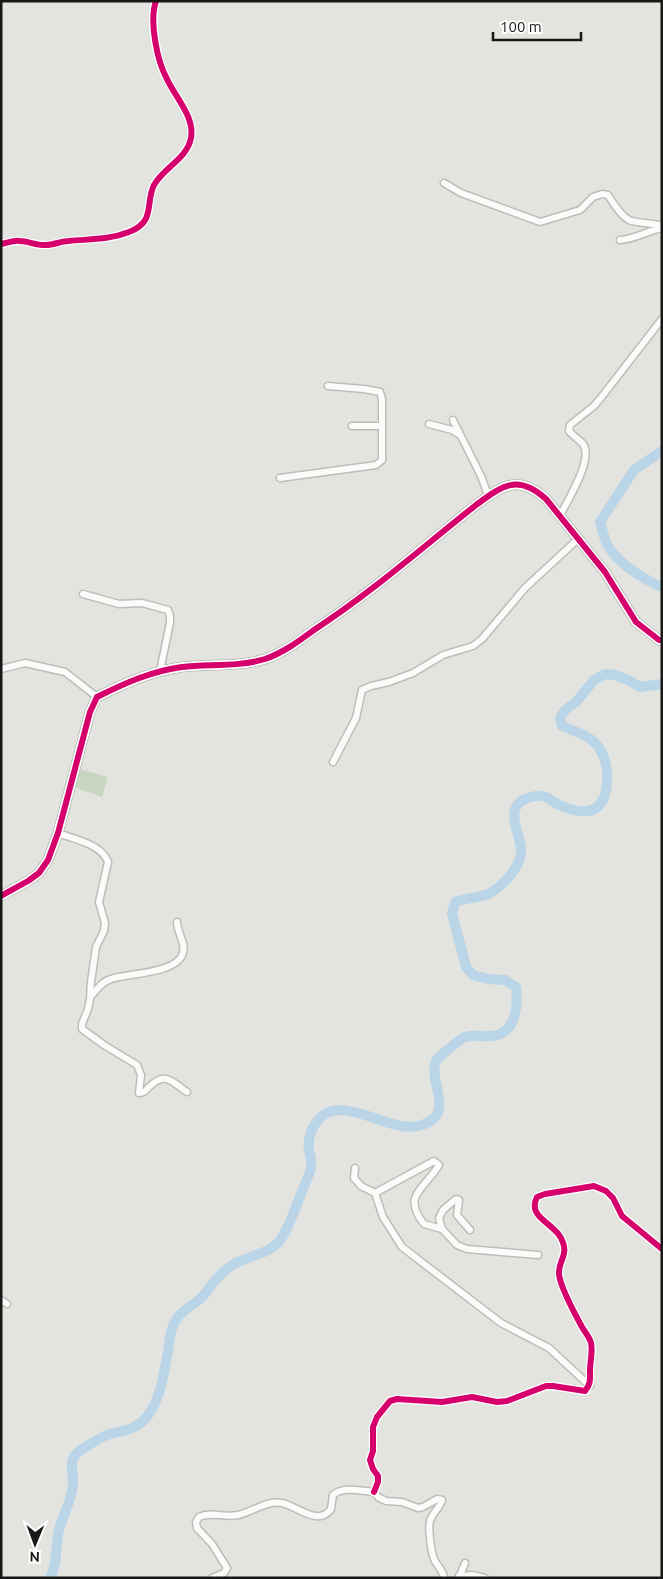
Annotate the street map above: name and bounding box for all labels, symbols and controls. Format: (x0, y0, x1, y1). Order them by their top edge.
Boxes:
scale bar (493, 10, 580, 42)
text: 100 m (500, 18, 542, 35)
north arrow (10, 1519, 60, 1569)
text: N (29, 1549, 40, 1565)

